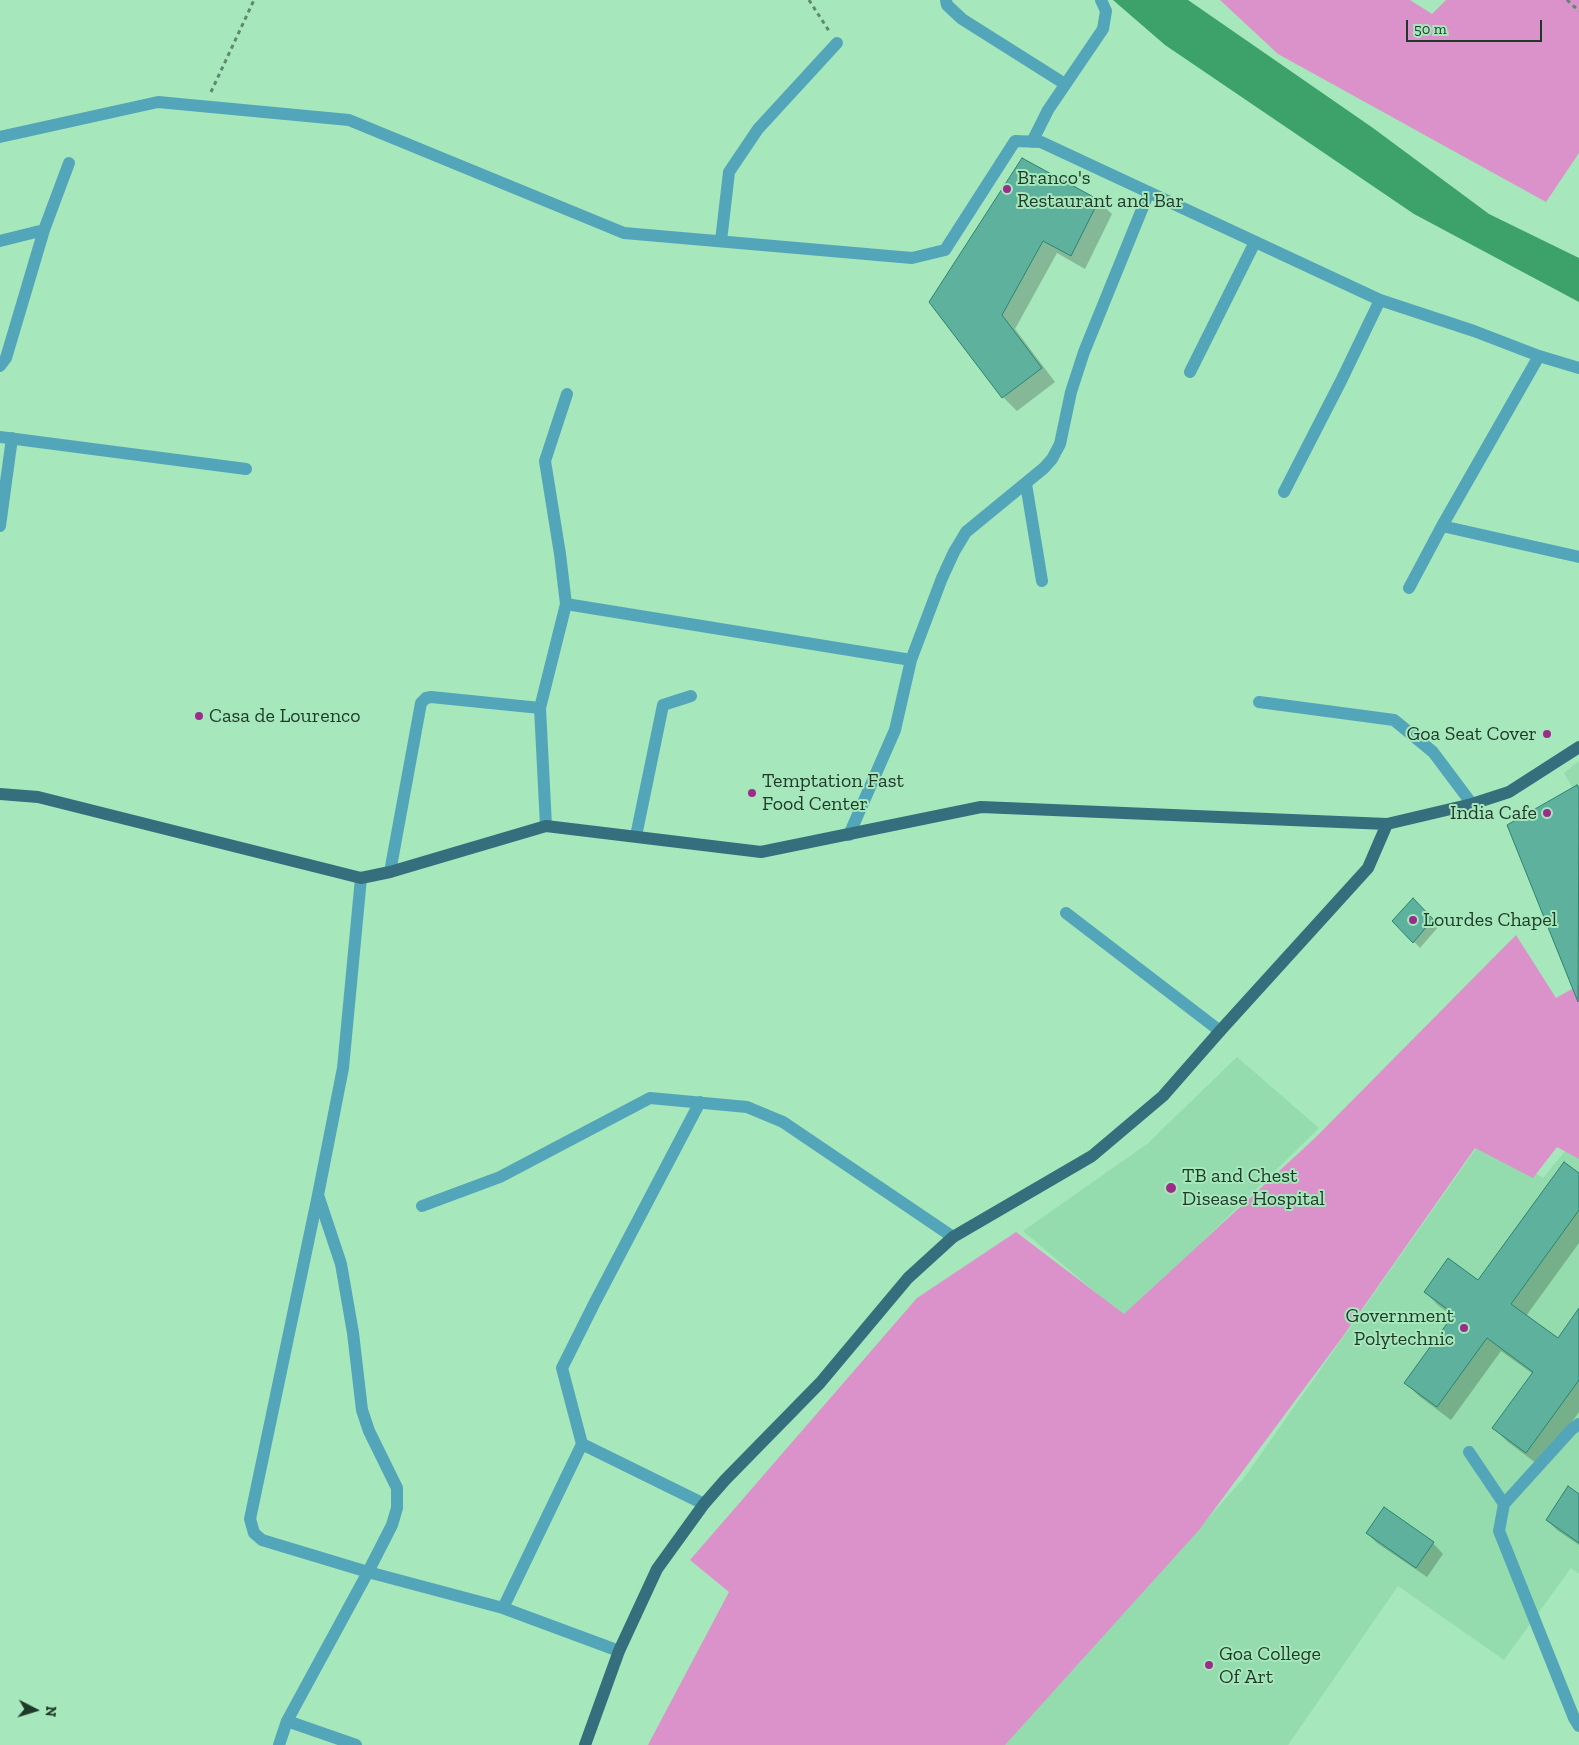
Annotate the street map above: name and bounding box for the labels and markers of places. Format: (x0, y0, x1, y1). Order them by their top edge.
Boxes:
place label: Branco's Restaurant and Bar (1017, 166, 1184, 213)
marker: Branco's Restaurant and Bar (1001, 183, 1013, 195)
place label: Casa de Lourenco (209, 704, 361, 728)
marker: Casa de Lourenco (193, 710, 205, 722)
place label: Goa Seat Cover (1407, 722, 1537, 746)
marker: Goa Seat Cover (1541, 728, 1553, 740)
place label: Temptation Fast Food Center (762, 769, 904, 816)
marker: Temptation Fast Food Center (746, 787, 758, 799)
place label: India Cafe (1450, 801, 1537, 825)
marker: India Cafe (1541, 807, 1553, 819)
place label: Lourdes Chapel (1423, 908, 1557, 932)
marker: Lourdes Chapel (1407, 914, 1419, 926)
place label: TB and Chest Disease Hospital (1182, 1164, 1325, 1211)
marker: TB and Chest Disease Hospital (1164, 1181, 1178, 1195)
place label: Government Polytechnic (1346, 1304, 1454, 1351)
marker: Government Polytechnic (1458, 1322, 1470, 1334)
place label: Goa College Of Art (1219, 1642, 1321, 1689)
marker: Goa College Of Art (1203, 1659, 1215, 1671)

